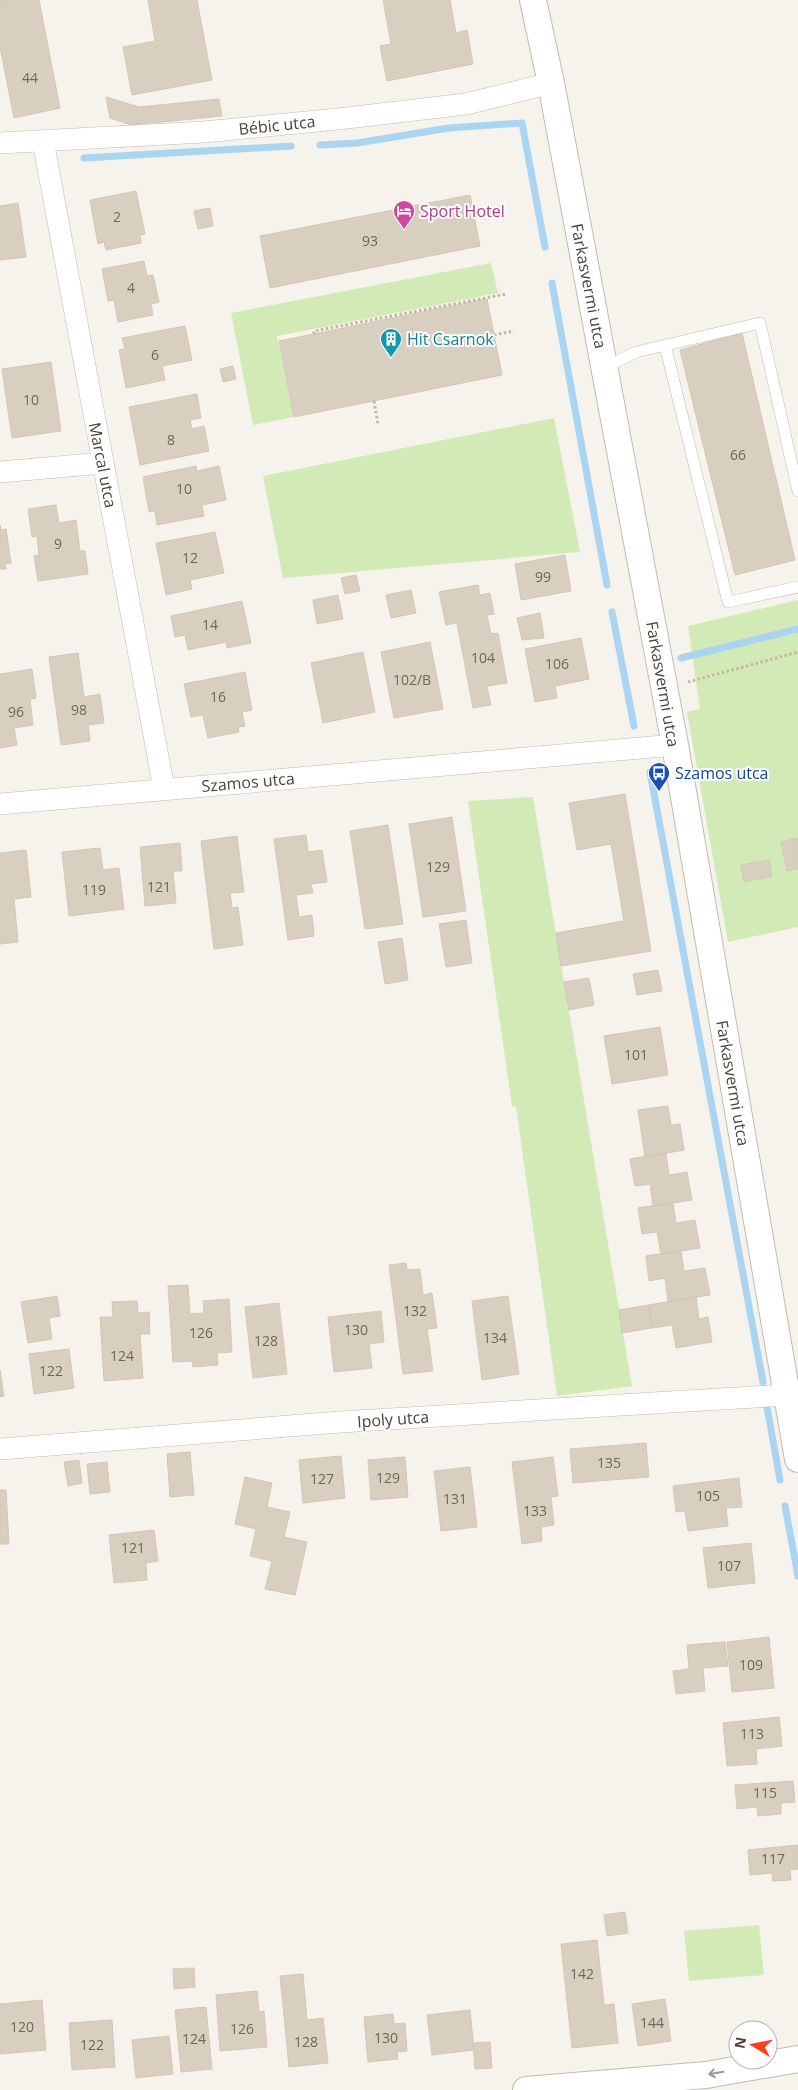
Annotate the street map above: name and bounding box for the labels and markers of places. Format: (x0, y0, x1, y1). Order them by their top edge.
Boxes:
hotel icon: Sport Hotel (392, 199, 416, 230)
place label: Sport Hotel (420, 200, 505, 222)
building icon: Hit Csarnok (379, 327, 403, 358)
place label: Hit Csarnok (407, 328, 494, 350)
bus stop icon: Szamos utca (647, 761, 671, 792)
place label: Szamos utca (675, 762, 768, 784)

